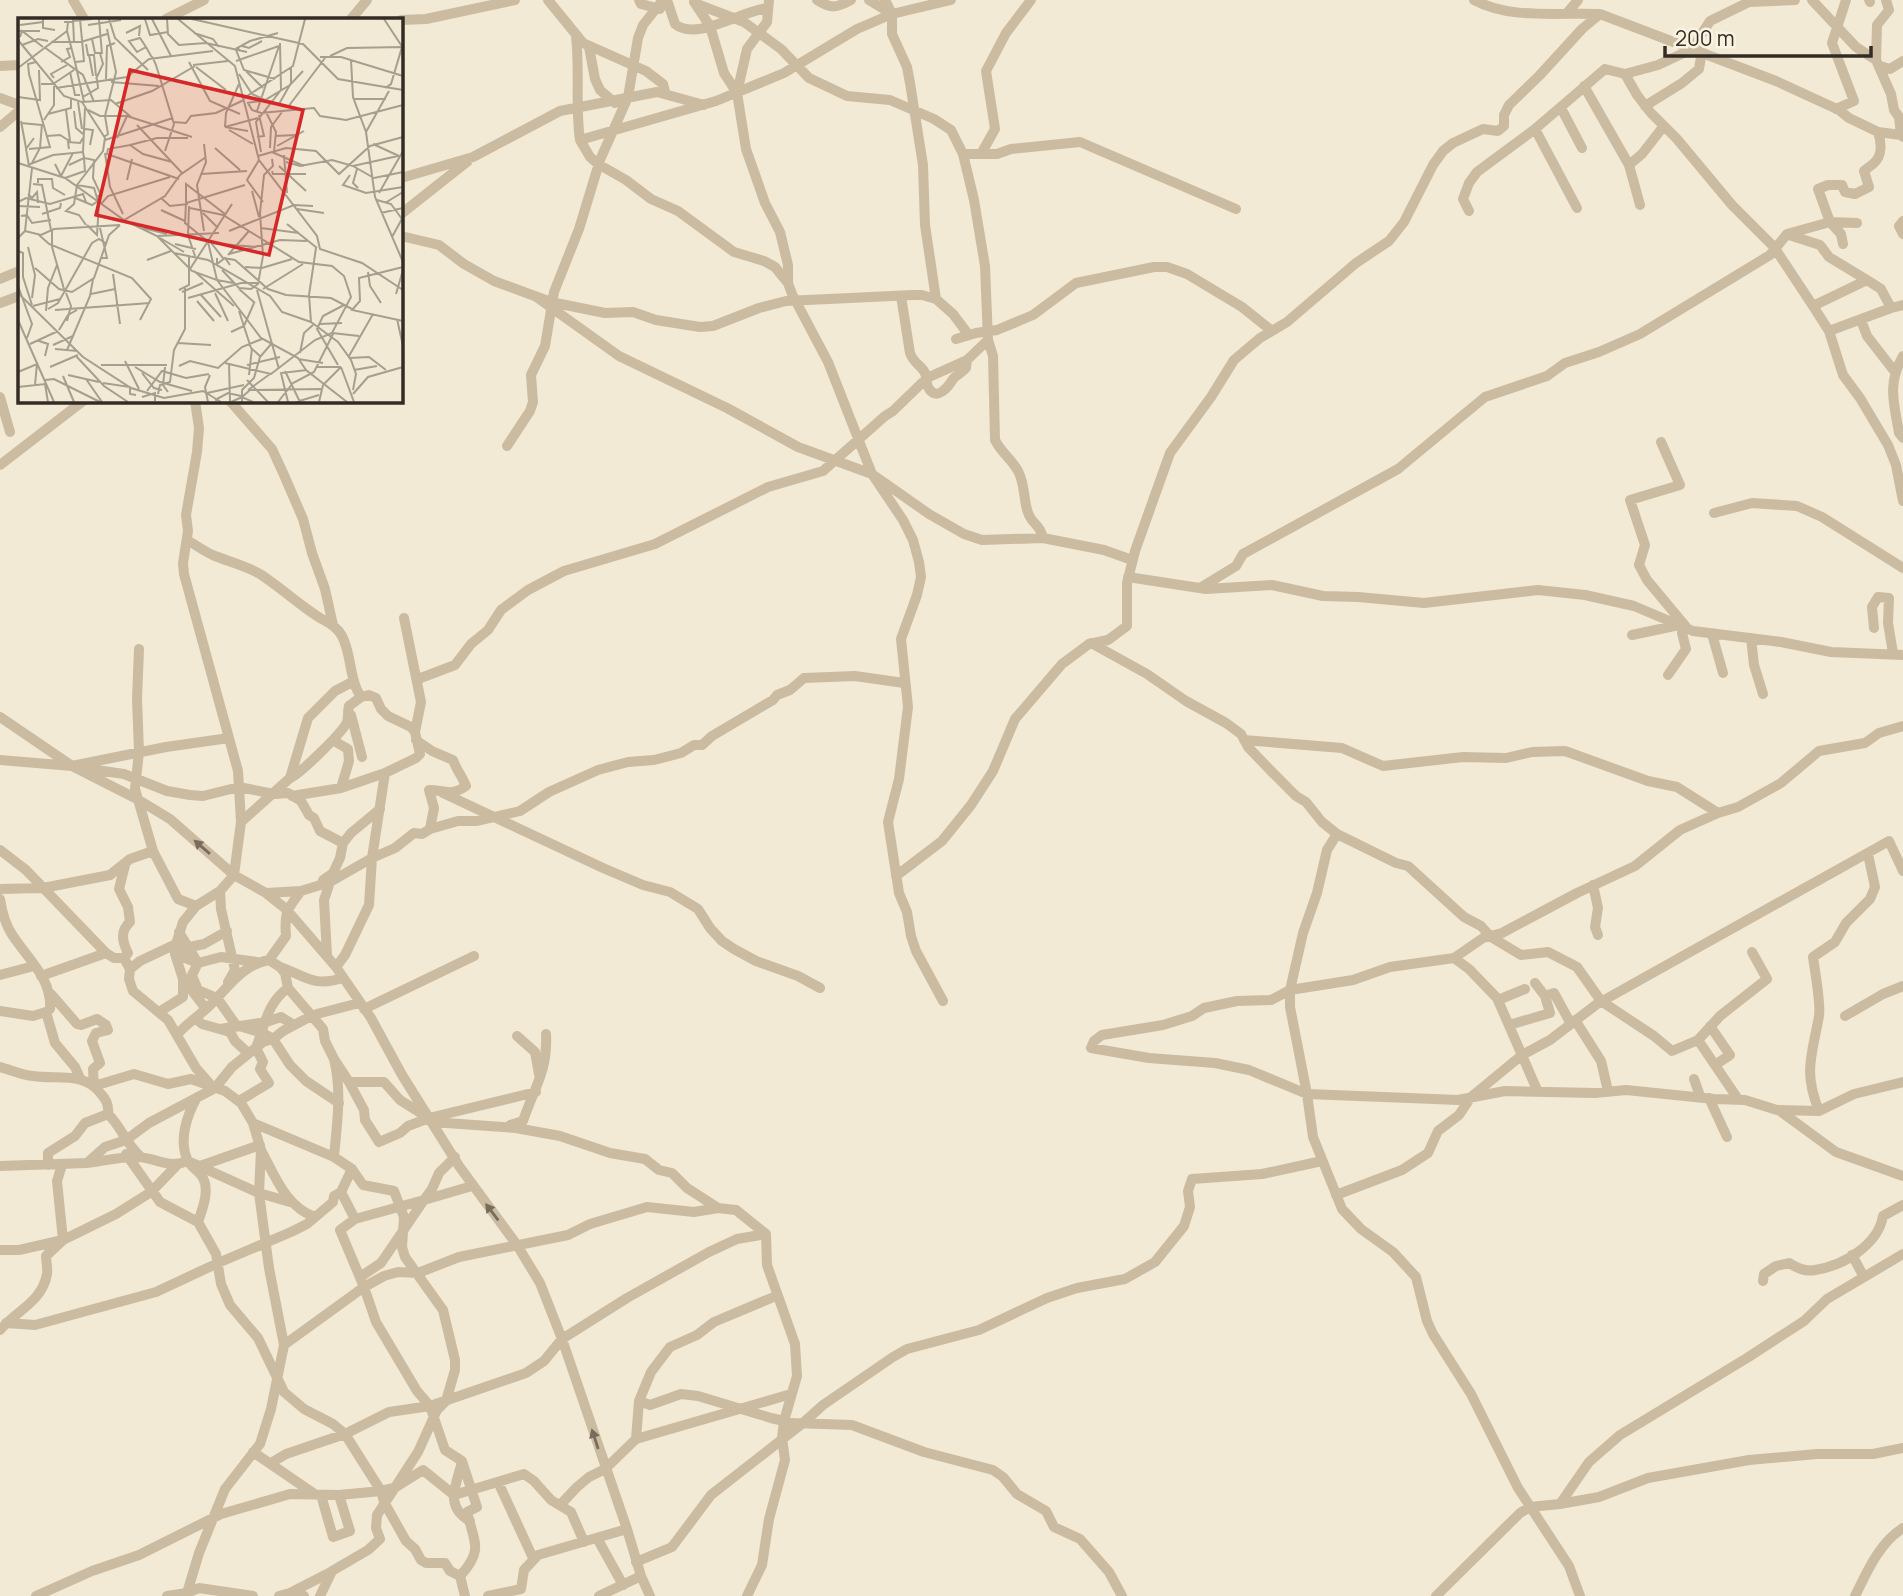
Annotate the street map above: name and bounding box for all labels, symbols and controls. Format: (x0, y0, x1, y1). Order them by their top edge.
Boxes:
scale bar (1665, 14, 1871, 58)
inset map (18, 18, 402, 402)
text: 200 m (1675, 24, 1735, 52)
one-way arrow (193, 840, 210, 855)
one-way arrow (485, 1202, 499, 1221)
one-way arrow (589, 1429, 600, 1450)

